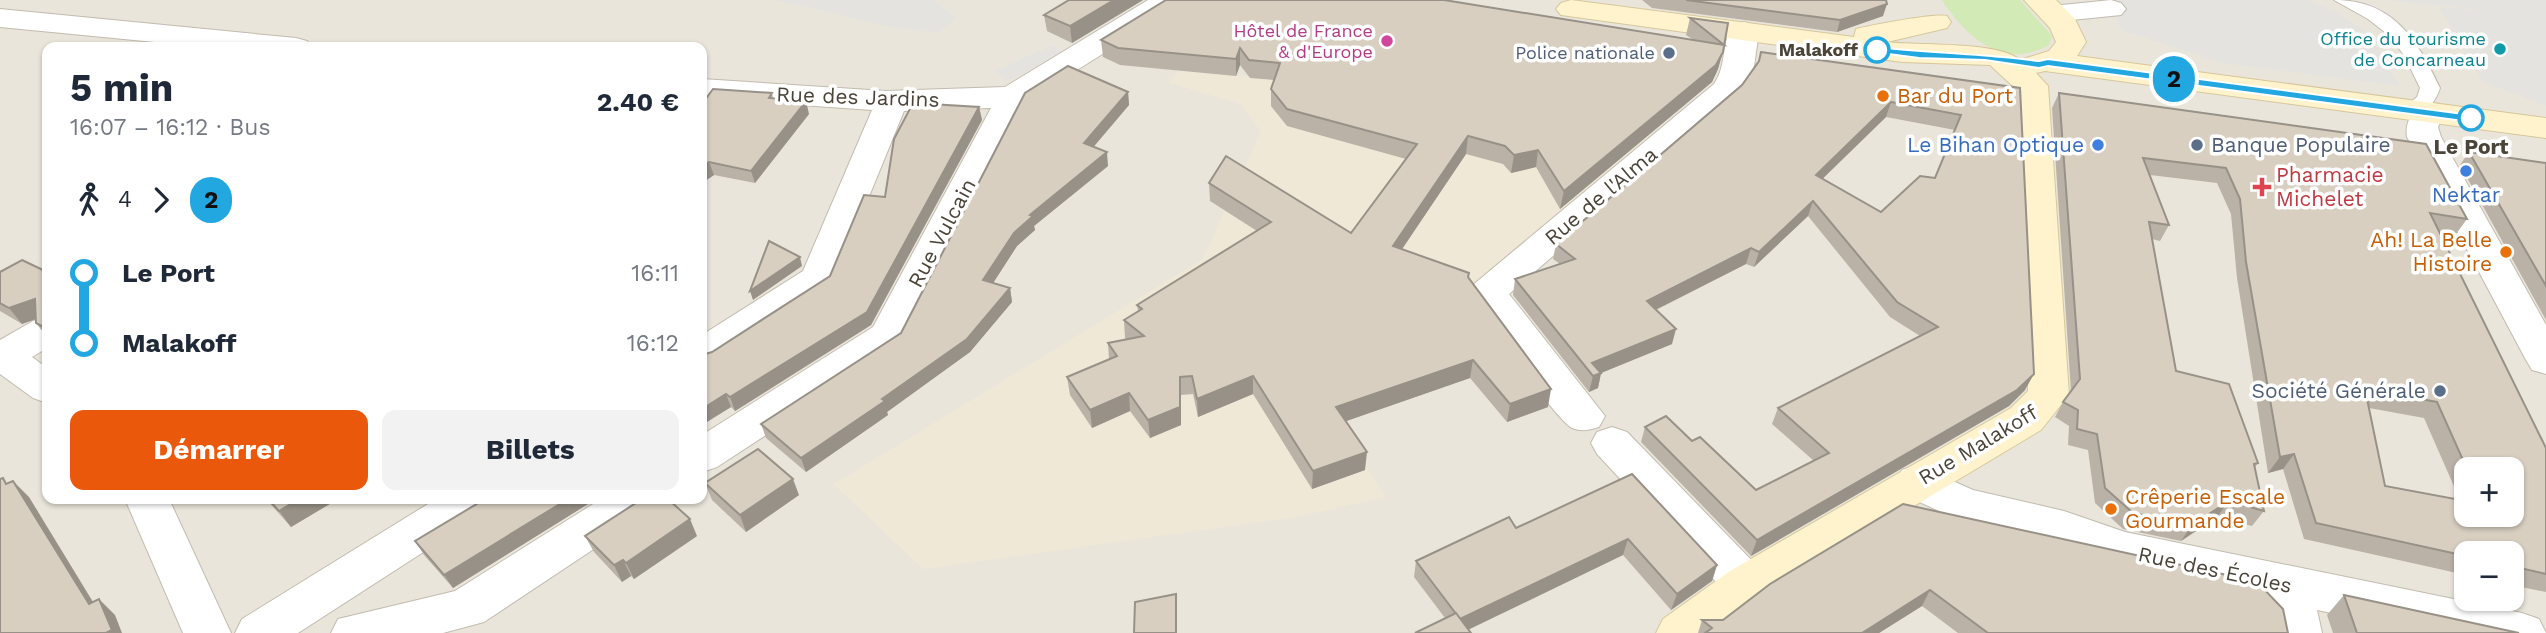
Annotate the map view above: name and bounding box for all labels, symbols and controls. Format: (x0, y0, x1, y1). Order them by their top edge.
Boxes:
place label: Hôtel de France & d'Europe (1233, 20, 1373, 62)
place label: Office du tourisme de Concarneau (2320, 28, 2486, 70)
marker: Hôtel de France & d'Europe (1379, 33, 1395, 49)
marker: Malakoff (1864, 37, 1890, 63)
place label: Malakoff (1779, 39, 1858, 60)
marker: Office du tourisme de Concarneau (2492, 41, 2508, 57)
place label: Police nationale (1515, 42, 1655, 63)
marker: Police nationale (1661, 45, 1677, 61)
line badge: 2 (2151, 56, 2197, 102)
text: 2 (2167, 65, 2181, 93)
text: 5 min (70, 66, 173, 110)
street label: Rue des Jardins (776, 81, 940, 112)
place label: Bar du Port (1897, 83, 2013, 108)
text: 2.40 € (597, 87, 679, 117)
marker: Bar du Port (1875, 88, 1891, 104)
marker: Le Port (2458, 105, 2484, 131)
text: 16:07 – 16:12 · Bus (70, 114, 271, 141)
place label: Le Bihan Optique (1907, 132, 2084, 157)
place label: Banque Populaire (2211, 132, 2391, 157)
place label: Le Port (2434, 134, 2508, 159)
marker: Le Bihan Optique (2090, 137, 2106, 153)
marker: Banque Populaire (2189, 137, 2205, 153)
street label: Rue de l'Alma (1539, 141, 1662, 250)
place label: Pharmacie Michelet (2276, 162, 2384, 211)
marker: Nektar (2458, 163, 2474, 179)
street label: Rue Vulcain (902, 174, 981, 292)
marker: Pharmacie Michelet (2254, 179, 2270, 195)
icon: walk (70, 181, 108, 219)
icon: forward (142, 181, 180, 219)
place label: Nektar (2432, 182, 2501, 207)
text: 4 (118, 186, 132, 213)
text: 2 (204, 186, 218, 214)
place label: Ah! La Belle Histoire (2370, 227, 2492, 276)
marker: Ah! La Belle Histoire (2498, 244, 2514, 260)
text: Le Port (122, 258, 215, 288)
text: 16:11 (631, 260, 679, 287)
text: Malakoff (122, 328, 237, 358)
text: 16:12 (627, 330, 679, 357)
place label: Société Générale (2252, 378, 2426, 403)
marker: Société Générale (2432, 383, 2448, 399)
street label: Rue Malakoff (1914, 399, 2042, 490)
button: Démarrer (70, 410, 368, 490)
button: Billets (382, 410, 679, 490)
map controls (2454, 457, 2524, 611)
button: + (2454, 457, 2524, 527)
place label: Crêperie Escale Gourmande (2125, 484, 2285, 533)
marker: Crêperie Escale Gourmande (2103, 501, 2119, 517)
street label: Rue des Écoles (2136, 541, 2294, 598)
button: − (2454, 541, 2524, 611)

